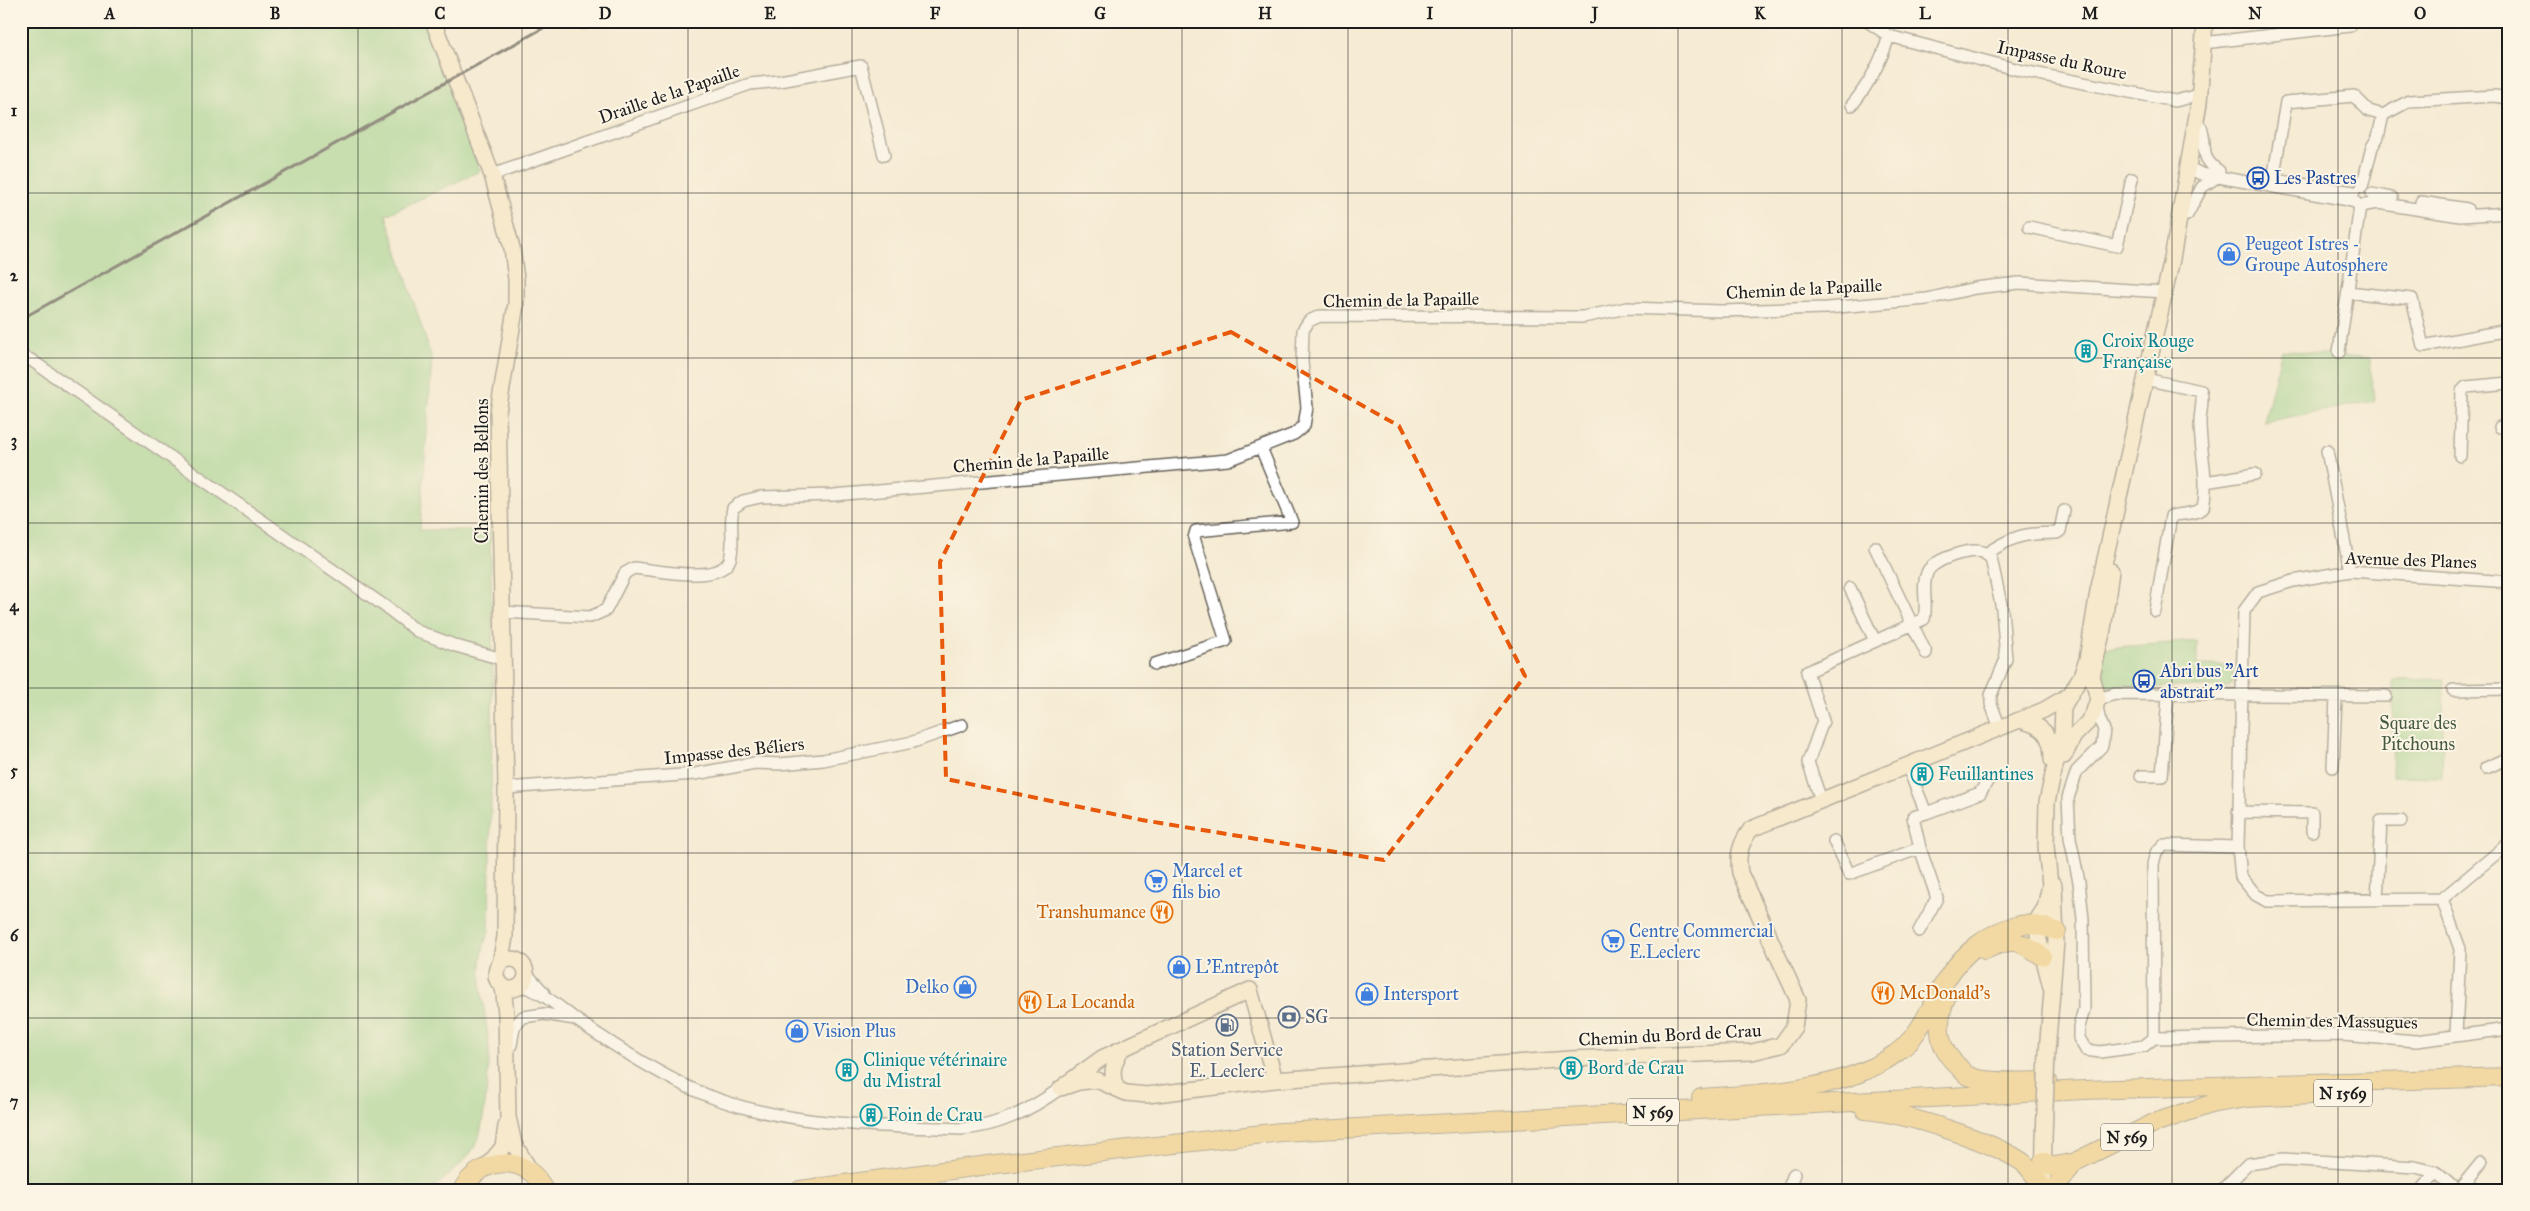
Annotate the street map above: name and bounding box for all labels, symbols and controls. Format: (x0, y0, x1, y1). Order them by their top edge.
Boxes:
text: A (104, 4, 116, 23)
text: B (270, 4, 280, 23)
text: C (435, 4, 446, 23)
text: D (599, 4, 612, 23)
text: E (764, 4, 776, 23)
text: F (930, 4, 941, 23)
text: G (1094, 4, 1106, 23)
text: H (1258, 4, 1272, 23)
text: I (1427, 4, 1434, 23)
text: J (1590, 4, 1599, 24)
text: K (1754, 4, 1766, 23)
text: L (1919, 4, 1931, 23)
text: M (2082, 4, 2099, 23)
text: N (2248, 4, 2262, 23)
text: O (2414, 4, 2426, 23)
street label: Impasse du Roure (1995, 36, 2129, 84)
street label: Draille de la Papaille (596, 60, 742, 128)
text: 1 (11, 101, 18, 120)
bus stop icon: Les Pastres (2246, 166, 2270, 190)
place label: Les Pastres (2274, 167, 2356, 189)
place label: Peugeot Istres - Groupe Autosphere (2245, 233, 2388, 276)
shop icon: Peugeot Istres - Groupe Autosphere (2217, 242, 2241, 266)
text: 2 (10, 266, 19, 285)
street label: Chemin de la Papaille (1725, 274, 1883, 304)
street label: Chemin de la Papaille (1323, 288, 1479, 312)
place label: Croix Rouge Française (2102, 330, 2194, 373)
building icon: Croix Rouge Française (2074, 339, 2098, 363)
street label: Chemin des Bellons (471, 399, 493, 543)
text: 3 (11, 431, 17, 451)
street label: Chemin de la Papaille (952, 442, 1110, 478)
street label: Avenue des Planes (2344, 547, 2477, 573)
text: 4 (10, 596, 20, 616)
place label: Abri bus "Art abstrait" (2159, 660, 2259, 703)
bus stop icon: Abri bus "Art abstrait" (2132, 669, 2156, 693)
park label: Square des Pitchouns (2379, 712, 2457, 755)
street label: Impasse des Béliers (663, 733, 805, 769)
text: 5 (10, 761, 18, 780)
building icon: Feuillantines (1910, 762, 1934, 786)
place label: Feuillantines (1938, 763, 2034, 785)
place label: Marcel et fils bio (1172, 860, 1243, 903)
supermarket icon: Marcel et fils bio (1144, 869, 1168, 893)
restaurant icon: Transhumance (1150, 900, 1174, 924)
place label: Transhumance (1036, 901, 1146, 923)
place label: Centre Commercial E.Leclerc (1629, 920, 1774, 963)
text: 6 (10, 926, 19, 945)
supermarket icon: Centre Commercial E.Leclerc (1601, 929, 1625, 953)
shop icon: L'Entrepôt (1167, 955, 1191, 979)
place label: L'Entrepôt (1195, 956, 1280, 978)
shop icon: Delko (953, 975, 977, 999)
place label: Delko (905, 976, 949, 998)
restaurant icon: McDonald's (1871, 981, 1895, 1005)
shop icon: Intersport (1355, 982, 1379, 1006)
place label: McDonald's (1899, 982, 1990, 1004)
place label: Intersport (1383, 983, 1459, 1005)
restaurant icon: La Locanda (1018, 990, 1042, 1014)
place label: La Locanda (1046, 991, 1135, 1013)
bank icon: SG (1277, 1005, 1301, 1029)
place label: SG (1305, 1006, 1329, 1028)
street label: Chemin des Massugues (2246, 1009, 2418, 1034)
fuel station icon: Station Service E. Leclerc (1215, 1013, 1239, 1037)
shop icon: Vision Plus (785, 1019, 809, 1043)
street label: Chemin du Bord de Crau (1578, 1019, 1762, 1051)
place label: Vision Plus (812, 1020, 896, 1042)
place label: Station Service E. Leclerc (1171, 1039, 1283, 1082)
place label: Clinique vétérinaire du Mistral (863, 1049, 1007, 1092)
building icon: Bord de Crau (1559, 1056, 1583, 1080)
place label: Bord de Crau (1587, 1057, 1685, 1079)
building icon: Clinique vétérinaire du Mistral (835, 1058, 859, 1082)
road number: N 1569 (2314, 1080, 2372, 1106)
text: 7 (10, 1092, 19, 1111)
road number: N 569 (1627, 1098, 1679, 1126)
building icon: Foin de Crau (859, 1103, 883, 1127)
place label: Foin de Crau (887, 1104, 983, 1126)
road number: N 569 (2101, 1124, 2153, 1150)

